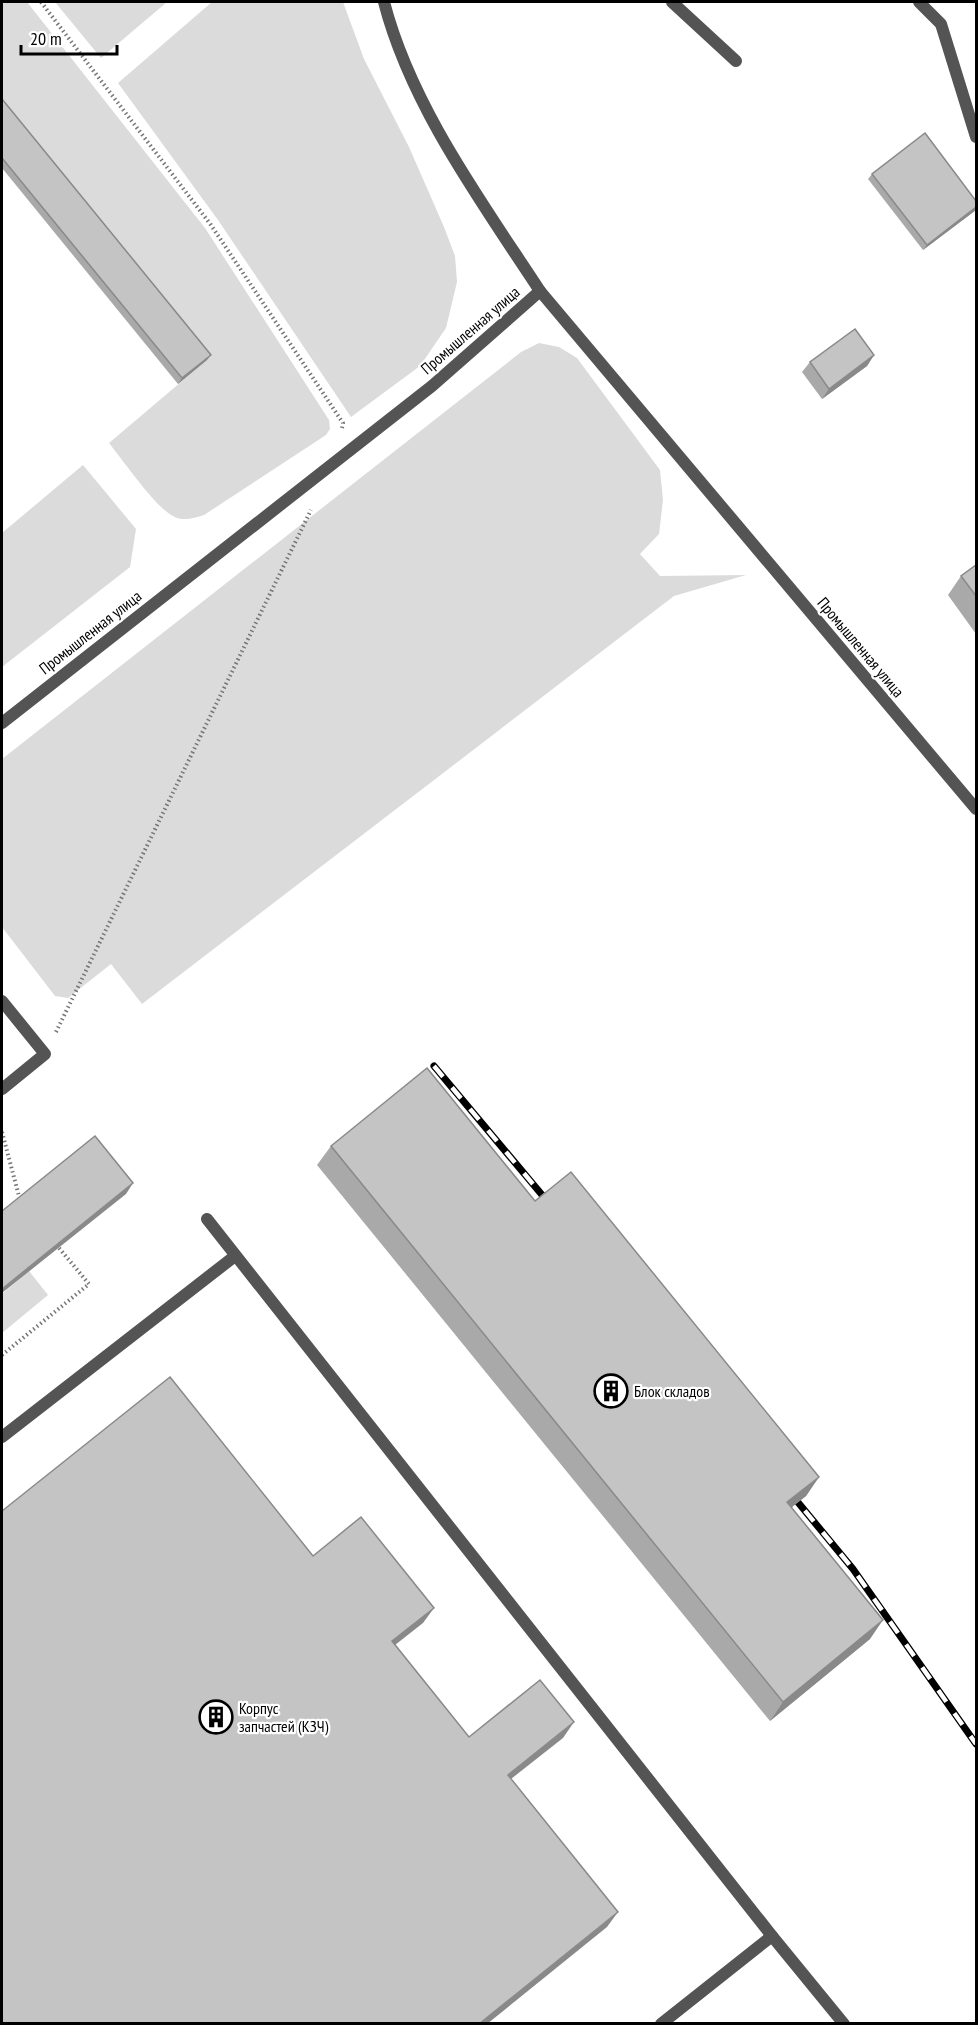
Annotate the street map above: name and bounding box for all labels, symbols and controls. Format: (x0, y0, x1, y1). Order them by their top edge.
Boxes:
scale bar (21, 18, 117, 56)
text: 20 m (30, 27, 62, 50)
street label: Промышленная улица (416, 282, 524, 378)
street label: Промышленная улица (35, 586, 145, 678)
street label: Промышленная улица (813, 593, 909, 701)
building icon: Блок складов (593, 1373, 629, 1409)
place label: Блок складов (634, 1381, 710, 1401)
place label: Корпус запчастей (КЗЧ) (239, 1698, 328, 1736)
building icon: Корпус запчастей (КЗЧ) (198, 1699, 234, 1735)

